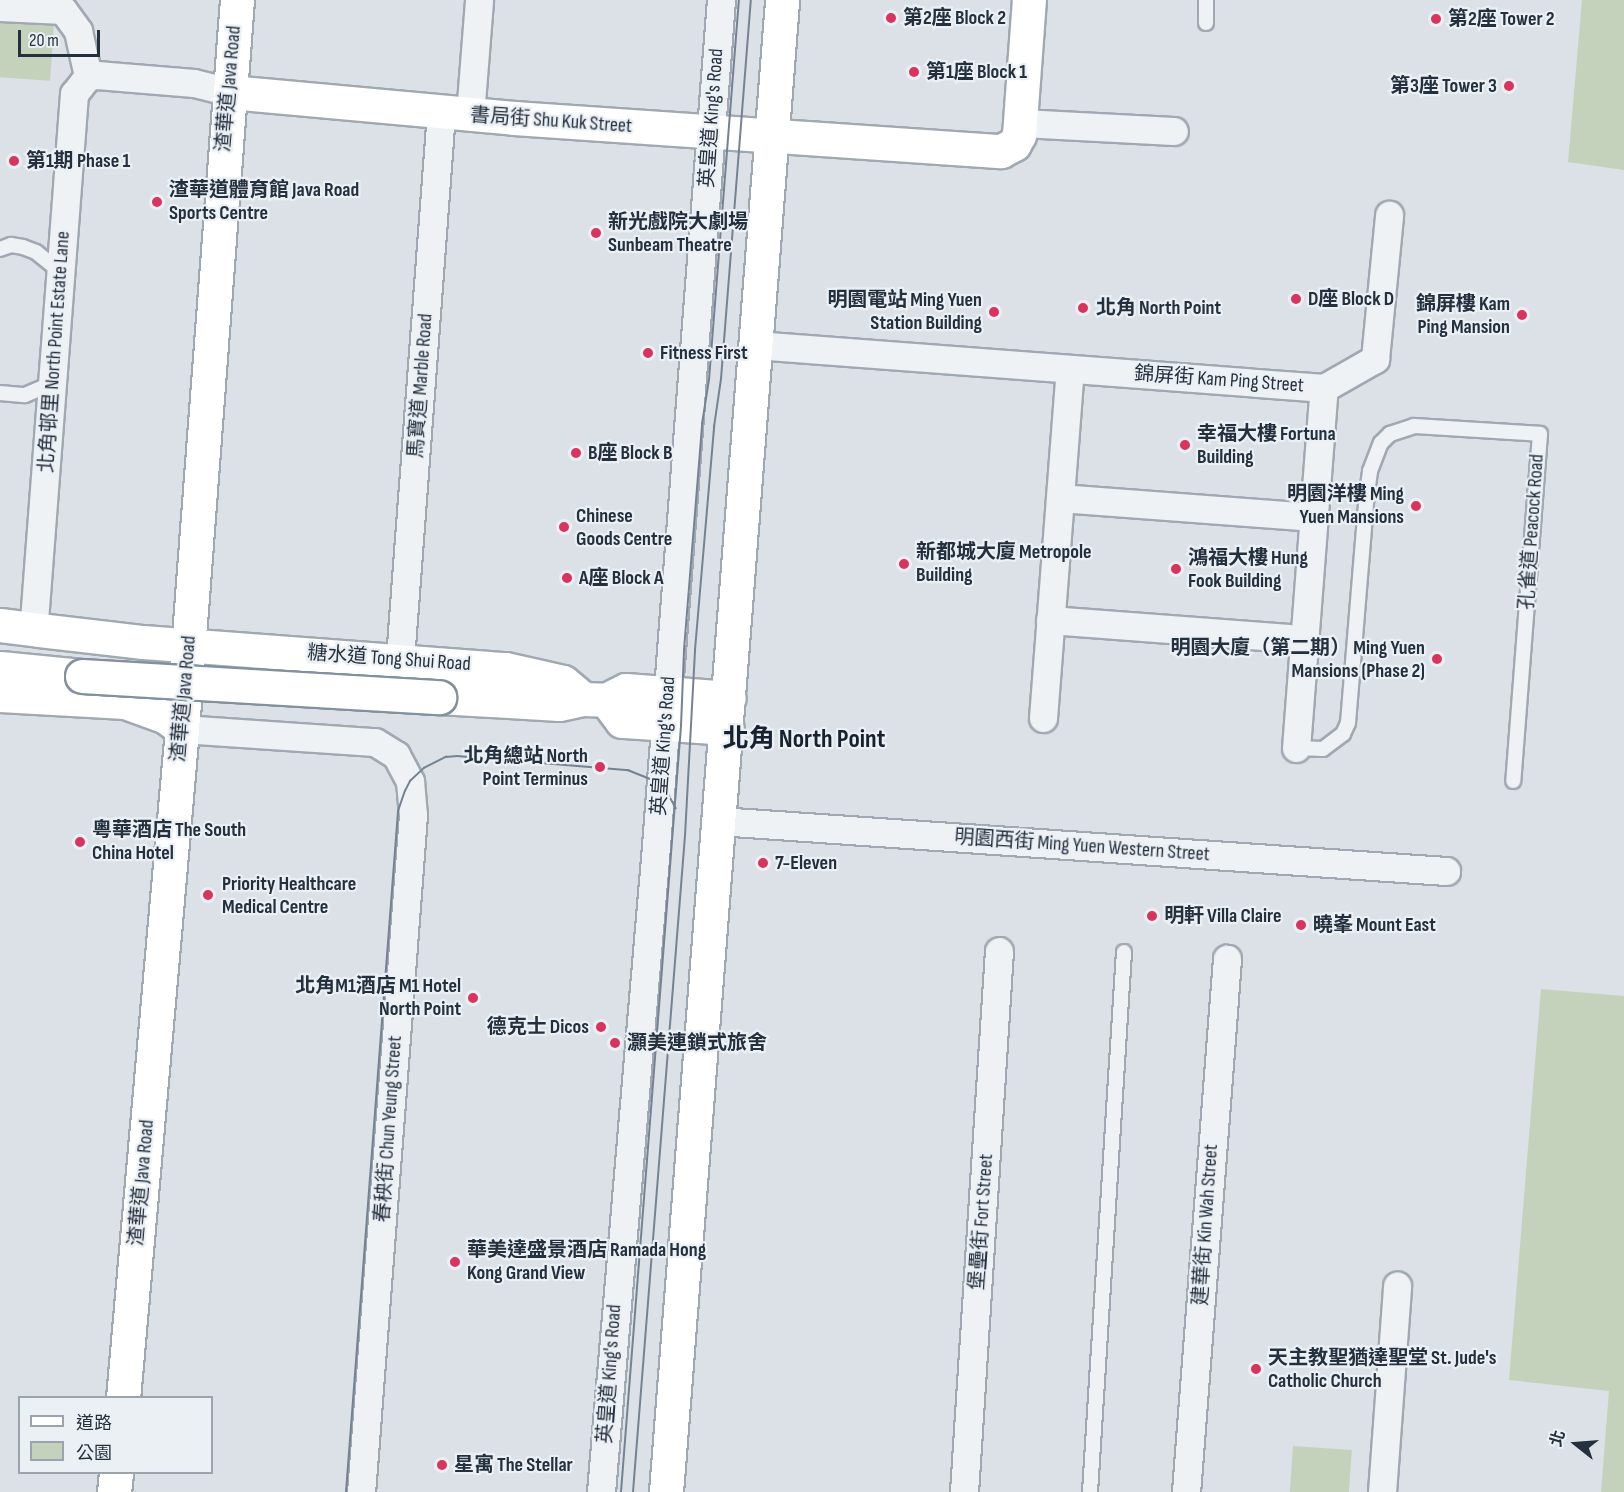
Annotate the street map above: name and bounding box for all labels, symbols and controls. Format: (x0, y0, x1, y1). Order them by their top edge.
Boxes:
place label: 第2座 Block 2 (903, 6, 1006, 30)
place label: 第2座 Tower 2 (1448, 7, 1555, 31)
marker: 第2座 Block 2 (884, 11, 898, 25)
marker: 第2座 Tower 2 (1429, 12, 1443, 26)
scale bar (21, 18, 104, 56)
street label: 渣華道 Java Road (212, 25, 246, 153)
text: 20 m (29, 30, 59, 51)
street label: 英皇道 King's Road (695, 48, 729, 188)
place label: 第1座 Block 1 (926, 60, 1027, 84)
marker: 第1座 Block 1 (907, 65, 921, 79)
place label: 第3座 Tower 3 (1390, 74, 1497, 98)
marker: 第3座 Tower 3 (1502, 79, 1516, 93)
street label: 書局街 Shu Kuk Street (469, 103, 633, 139)
place label: 第1期 Phase 1 (26, 149, 130, 173)
marker: 第1期 Phase 1 (7, 154, 21, 168)
place label: 渣華道體育館 Java Road Sports Centre (169, 178, 359, 225)
marker: 渣華道體育館 Java Road Sports Centre (150, 195, 164, 209)
place label: 新光戲院大劇場 Sunbeam Theatre (608, 210, 748, 257)
marker: 新光戲院大劇場 Sunbeam Theatre (589, 226, 603, 240)
street label: 北角邨里 North Point Estate Lane (35, 230, 75, 474)
place label: D座 Block D (1308, 287, 1394, 311)
place label: 明園電站 Ming Yuen Station Building (827, 288, 982, 335)
marker: D座 Block D (1289, 292, 1303, 306)
place label: 錦屏樓 Kam Ping Mansion (1416, 292, 1510, 339)
place label: 北角 North Point (1096, 296, 1221, 320)
marker: 北角 North Point (1074, 299, 1092, 317)
marker: 明園電站 Ming Yuen Station Building (987, 305, 1001, 319)
marker: 錦屏樓 Kam Ping Mansion (1515, 308, 1529, 322)
street label: 馬寶道 Marble Road (404, 313, 438, 459)
place label: Fitness First (660, 341, 748, 365)
marker: Fitness First (641, 346, 655, 360)
street label: 錦屏街 Kam Ping Street (1133, 362, 1305, 398)
place label: 幸福大樓 Fortuna Building (1197, 422, 1336, 469)
marker: 幸福大樓 Fortuna Building (1178, 438, 1192, 452)
place label: B座 Block B (588, 441, 672, 465)
marker: B座 Block B (569, 446, 583, 460)
street label: 孔雀道 Peacock Road (1515, 453, 1549, 611)
place label: 明園洋樓 Ming Yuen Mansions (1287, 482, 1404, 529)
marker: 明園洋樓 Ming Yuen Mansions (1409, 499, 1423, 513)
place label: Chinese Goods Centre (576, 504, 672, 551)
marker: Chinese Goods Centre (557, 520, 571, 534)
place label: 新都城大廈 Metropole Building (916, 540, 1092, 587)
place label: 鴻福大樓 Hung Fook Building (1188, 546, 1308, 593)
marker: 新都城大廈 Metropole Building (897, 557, 911, 571)
marker: 鴻福大樓 Hung Fook Building (1169, 562, 1183, 576)
place label: A座 Block A (579, 566, 663, 590)
marker: A座 Block A (560, 571, 574, 585)
street label: 渣華道 Java Road (167, 635, 201, 763)
place label: 明園大廈（第二期） Ming Yuen Mansions (Phase 2) (1170, 636, 1425, 683)
street label: 糖水道 Tong Shui Road (307, 641, 471, 677)
marker: 明園大廈（第二期） Ming Yuen Mansions (Phase 2) (1430, 652, 1444, 666)
street label: 英皇道 King's Road (647, 676, 681, 816)
district label: 北角 North Point (723, 724, 885, 756)
place label: 北角總站 North Point Terminus (463, 744, 588, 791)
marker: 北角總站 North Point Terminus (593, 760, 607, 774)
place label: 粵華酒店 The South China Hotel (92, 819, 246, 866)
street label: 明園西街 Ming Yuen Western Street (954, 825, 1210, 867)
marker: 粵華酒店 The South China Hotel (73, 835, 87, 849)
place label: 7-Eleven (775, 851, 837, 875)
marker: 7-Eleven (756, 856, 770, 870)
place label: Priority Healthcare Medical Centre (222, 872, 356, 919)
marker: Priority Healthcare Medical Centre (199, 886, 217, 904)
place label: 明軒 Villa Claire (1164, 904, 1281, 928)
marker: 明軒 Villa Claire (1145, 909, 1159, 923)
place label: 曉峯 Mount East (1313, 913, 1436, 937)
marker: 曉峯 Mount East (1294, 918, 1308, 932)
place label: 北角M1酒店 M1 Hotel North Point (295, 975, 461, 1022)
marker: 北角M1酒店 M1 Hotel North Point (466, 991, 480, 1005)
place label: 德克士 Dicos (487, 1015, 589, 1039)
marker: 德克士 Dicos (594, 1020, 608, 1034)
place label: 灝美連鎖式旅舍 (627, 1031, 767, 1055)
street label: 春秧街 Chun Yeung Street (371, 1035, 407, 1223)
marker: 灝美連鎖式旅舍 (608, 1036, 622, 1050)
street label: 渣華道 Java Road (125, 1119, 159, 1247)
street label: 建華街 Kin Wah Street (1188, 1143, 1224, 1307)
street label: 堡壘街 Fort Street (965, 1153, 999, 1291)
place label: 華美達盛景酒店 Ramada Hong Kong Grand View (467, 1238, 706, 1285)
marker: 華美達盛景酒店 Ramada Hong Kong Grand View (448, 1255, 462, 1269)
street label: 英皇道 King's Road (593, 1304, 627, 1444)
place label: 天主教聖猶達聖堂 St. Jude's Catholic Church (1268, 1346, 1496, 1393)
marker: 天主教聖猶達聖堂 St. Jude's Catholic Church (1249, 1362, 1263, 1376)
legend (18, 1396, 213, 1474)
text: 道路 (76, 1413, 112, 1434)
north arrow (1546, 1414, 1606, 1474)
text: 北 (1547, 1428, 1570, 1449)
text: 公園 (76, 1443, 112, 1464)
place label: 星寓 The Stellar (454, 1453, 573, 1477)
marker: 星寓 The Stellar (435, 1458, 449, 1472)

